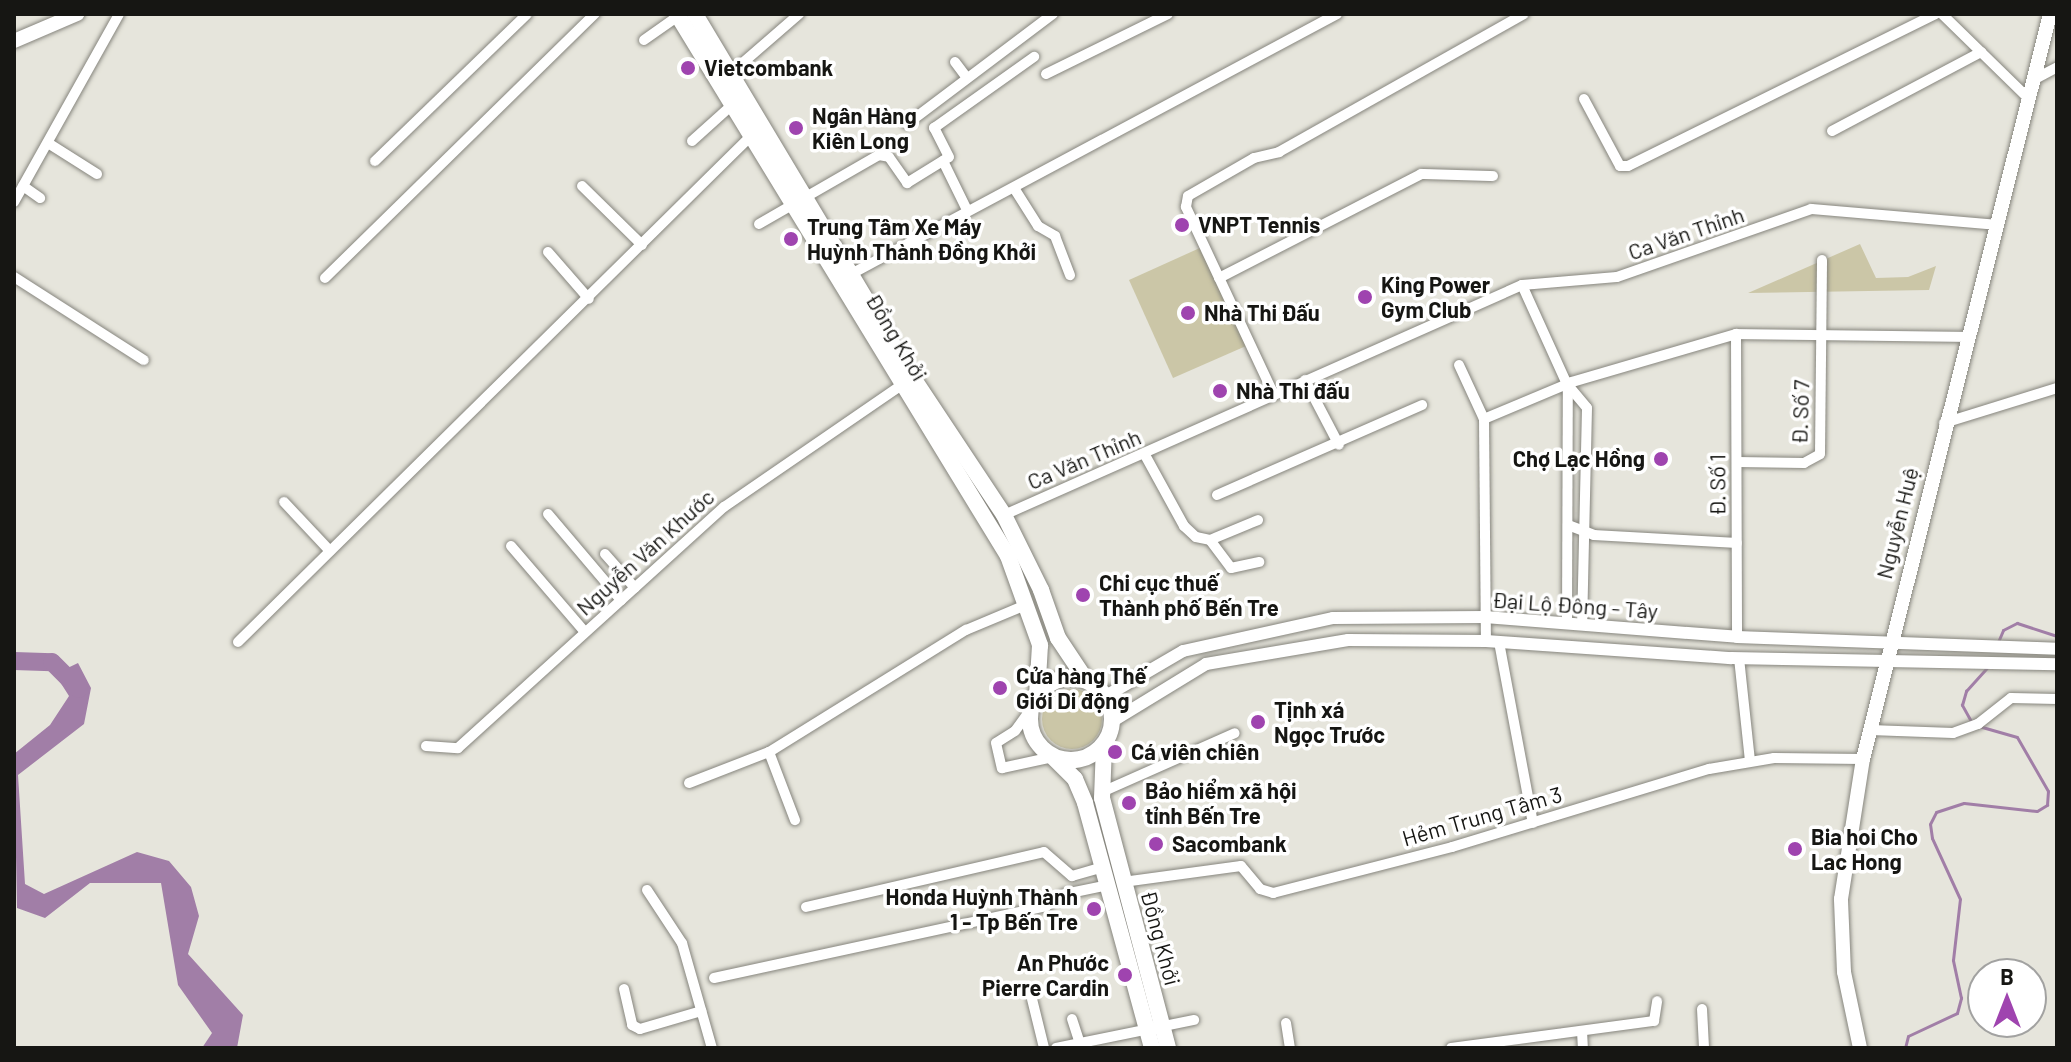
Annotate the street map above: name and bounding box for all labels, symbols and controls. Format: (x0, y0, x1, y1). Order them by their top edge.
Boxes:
place label: Vietcombank (704, 55, 833, 81)
marker: Vietcombank (679, 59, 697, 77)
place label: Ngân Hàng Kiên Long (812, 102, 917, 154)
marker: Ngân Hàng Kiên Long (787, 119, 805, 137)
street label: Ca Văn Thỉnh (1625, 201, 1747, 265)
place label: VNPT Tennis (1198, 212, 1320, 238)
place label: Trung Tâm Xe Máy Huỳnh Thành Đồng Khởi (807, 213, 1036, 264)
marker: VNPT Tennis (1173, 216, 1191, 234)
marker: Trung Tâm Xe Máy Huỳnh Thành Đồng Khởi (782, 230, 800, 248)
place label: King Power Gym Club (1381, 271, 1490, 322)
street label: Đồng Khởi (861, 288, 933, 386)
marker: King Power Gym Club (1356, 288, 1374, 306)
place label: Nhà Thi Đấu (1204, 300, 1320, 326)
marker: Nhà Thi Đấu (1179, 304, 1197, 322)
place label: Nhà Thi đấu (1236, 378, 1350, 404)
street label: Đ. Số 7 (1786, 379, 1814, 445)
marker: Nhà Thi đấu (1211, 382, 1229, 400)
street label: Ca Văn Thỉnh (1023, 423, 1145, 495)
place label: Chợ Lạc Hồng (1513, 446, 1645, 472)
marker: Chợ Lạc Hồng (1652, 450, 1670, 468)
street label: Đ. Số 1 (1704, 454, 1730, 516)
street label: Nguyễn Huệ (1870, 464, 1924, 582)
street label: Nguyễn Văn Khước (571, 483, 719, 621)
place label: Chi cục thuế Thành phố Bến Tre (1099, 569, 1279, 620)
marker: Chi cục thuế Thành phố Bến Tre (1074, 586, 1092, 604)
street label: Đại Lộ Đông - Tây (1491, 586, 1659, 624)
place label: Cửa hàng Thế Giới Di động (1016, 662, 1147, 714)
marker: Cửa hàng Thế Giới Di động (991, 679, 1009, 697)
place label: Tịnh xá Ngọc Trước (1274, 696, 1385, 748)
marker: Tịnh xá Ngọc Trước (1249, 713, 1267, 731)
place label: Cá viên chiên (1131, 739, 1259, 765)
marker: Cá viên chiên (1106, 743, 1124, 761)
place label: Bảo hiểm xã hội tỉnh Bến Tre (1145, 777, 1297, 828)
street label: Hẻm Trung Tâm 3 (1399, 781, 1565, 851)
marker: Bảo hiểm xã hội tỉnh Bến Tre (1120, 794, 1138, 812)
place label: Bia hoi Cho Lac Hong (1811, 823, 1918, 874)
place label: Sacombank (1172, 831, 1287, 857)
marker: Sacombank (1147, 835, 1165, 853)
marker: Bia hoi Cho Lac Hong (1786, 840, 1804, 858)
place label: Honda Huỳnh Thành 1 - Tp Bến Tre (886, 883, 1078, 934)
street label: Đồng Khởi (1136, 888, 1186, 988)
marker: Honda Huỳnh Thành 1 - Tp Bến Tre (1085, 900, 1103, 918)
place label: An Phước Pierre Cardin (982, 949, 1109, 1000)
north arrow (1967, 958, 2047, 1038)
text: B (2000, 963, 2014, 989)
marker: An Phước Pierre Cardin (1116, 966, 1134, 984)

